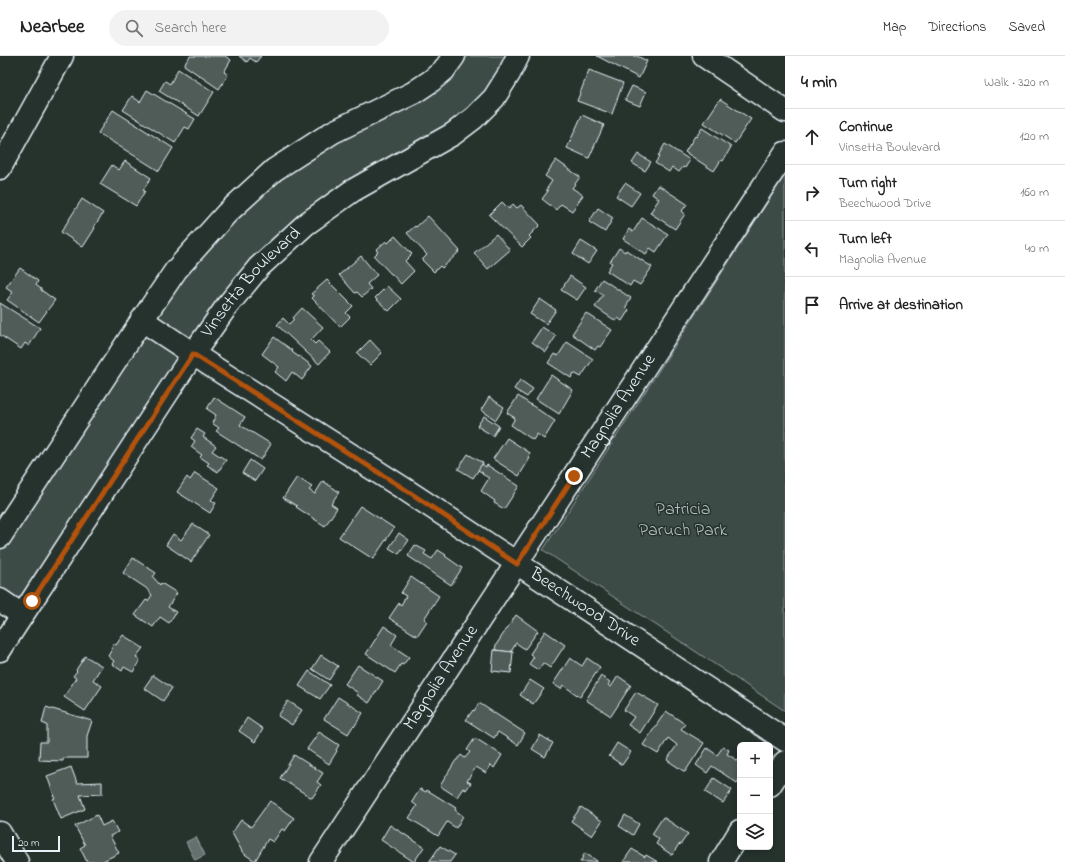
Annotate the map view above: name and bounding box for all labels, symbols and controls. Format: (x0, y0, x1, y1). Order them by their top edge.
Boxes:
search box (109, 10, 389, 46)
text: Nearbee (20, 14, 85, 41)
icon: search (123, 17, 145, 39)
text: Search here (155, 17, 226, 39)
text: Map (883, 17, 906, 38)
text: Directions (928, 17, 986, 38)
text: Saved (1008, 17, 1045, 38)
text: 4 min (801, 70, 837, 95)
text: Walk · 320 m (984, 73, 1049, 92)
text: Continue (839, 116, 893, 138)
icon: ahead (801, 126, 823, 148)
text: 120 m (1019, 127, 1049, 146)
text: Vinsetta Boulevard (839, 138, 940, 157)
text: Turn right (839, 172, 897, 194)
icon: right (801, 182, 823, 204)
text: 160 m (1020, 183, 1049, 202)
text: Beechwood Drive (839, 194, 931, 213)
street label: Vinsetta Boulevard (195, 221, 307, 344)
text: Turn left (839, 228, 892, 250)
icon: left (801, 238, 823, 260)
text: 40 m (1025, 239, 1049, 258)
text: Magnolia Avenue (839, 250, 926, 269)
icon: arrive (801, 294, 823, 316)
text: Arrive at destination (839, 294, 963, 316)
street label: Magnolia Avenue (575, 348, 663, 465)
route end (565, 467, 583, 485)
park label: Patricia Paruch Park (639, 497, 727, 544)
street label: Beechwood Drive (523, 561, 646, 654)
route start (23, 592, 41, 610)
street label: Magnolia Avenue (397, 619, 486, 736)
map controls (737, 742, 773, 850)
button: + (737, 742, 773, 778)
button: − (737, 778, 773, 814)
button: layers (737, 814, 773, 850)
scale bar (12, 834, 60, 853)
text: 20 m (18, 835, 40, 851)

